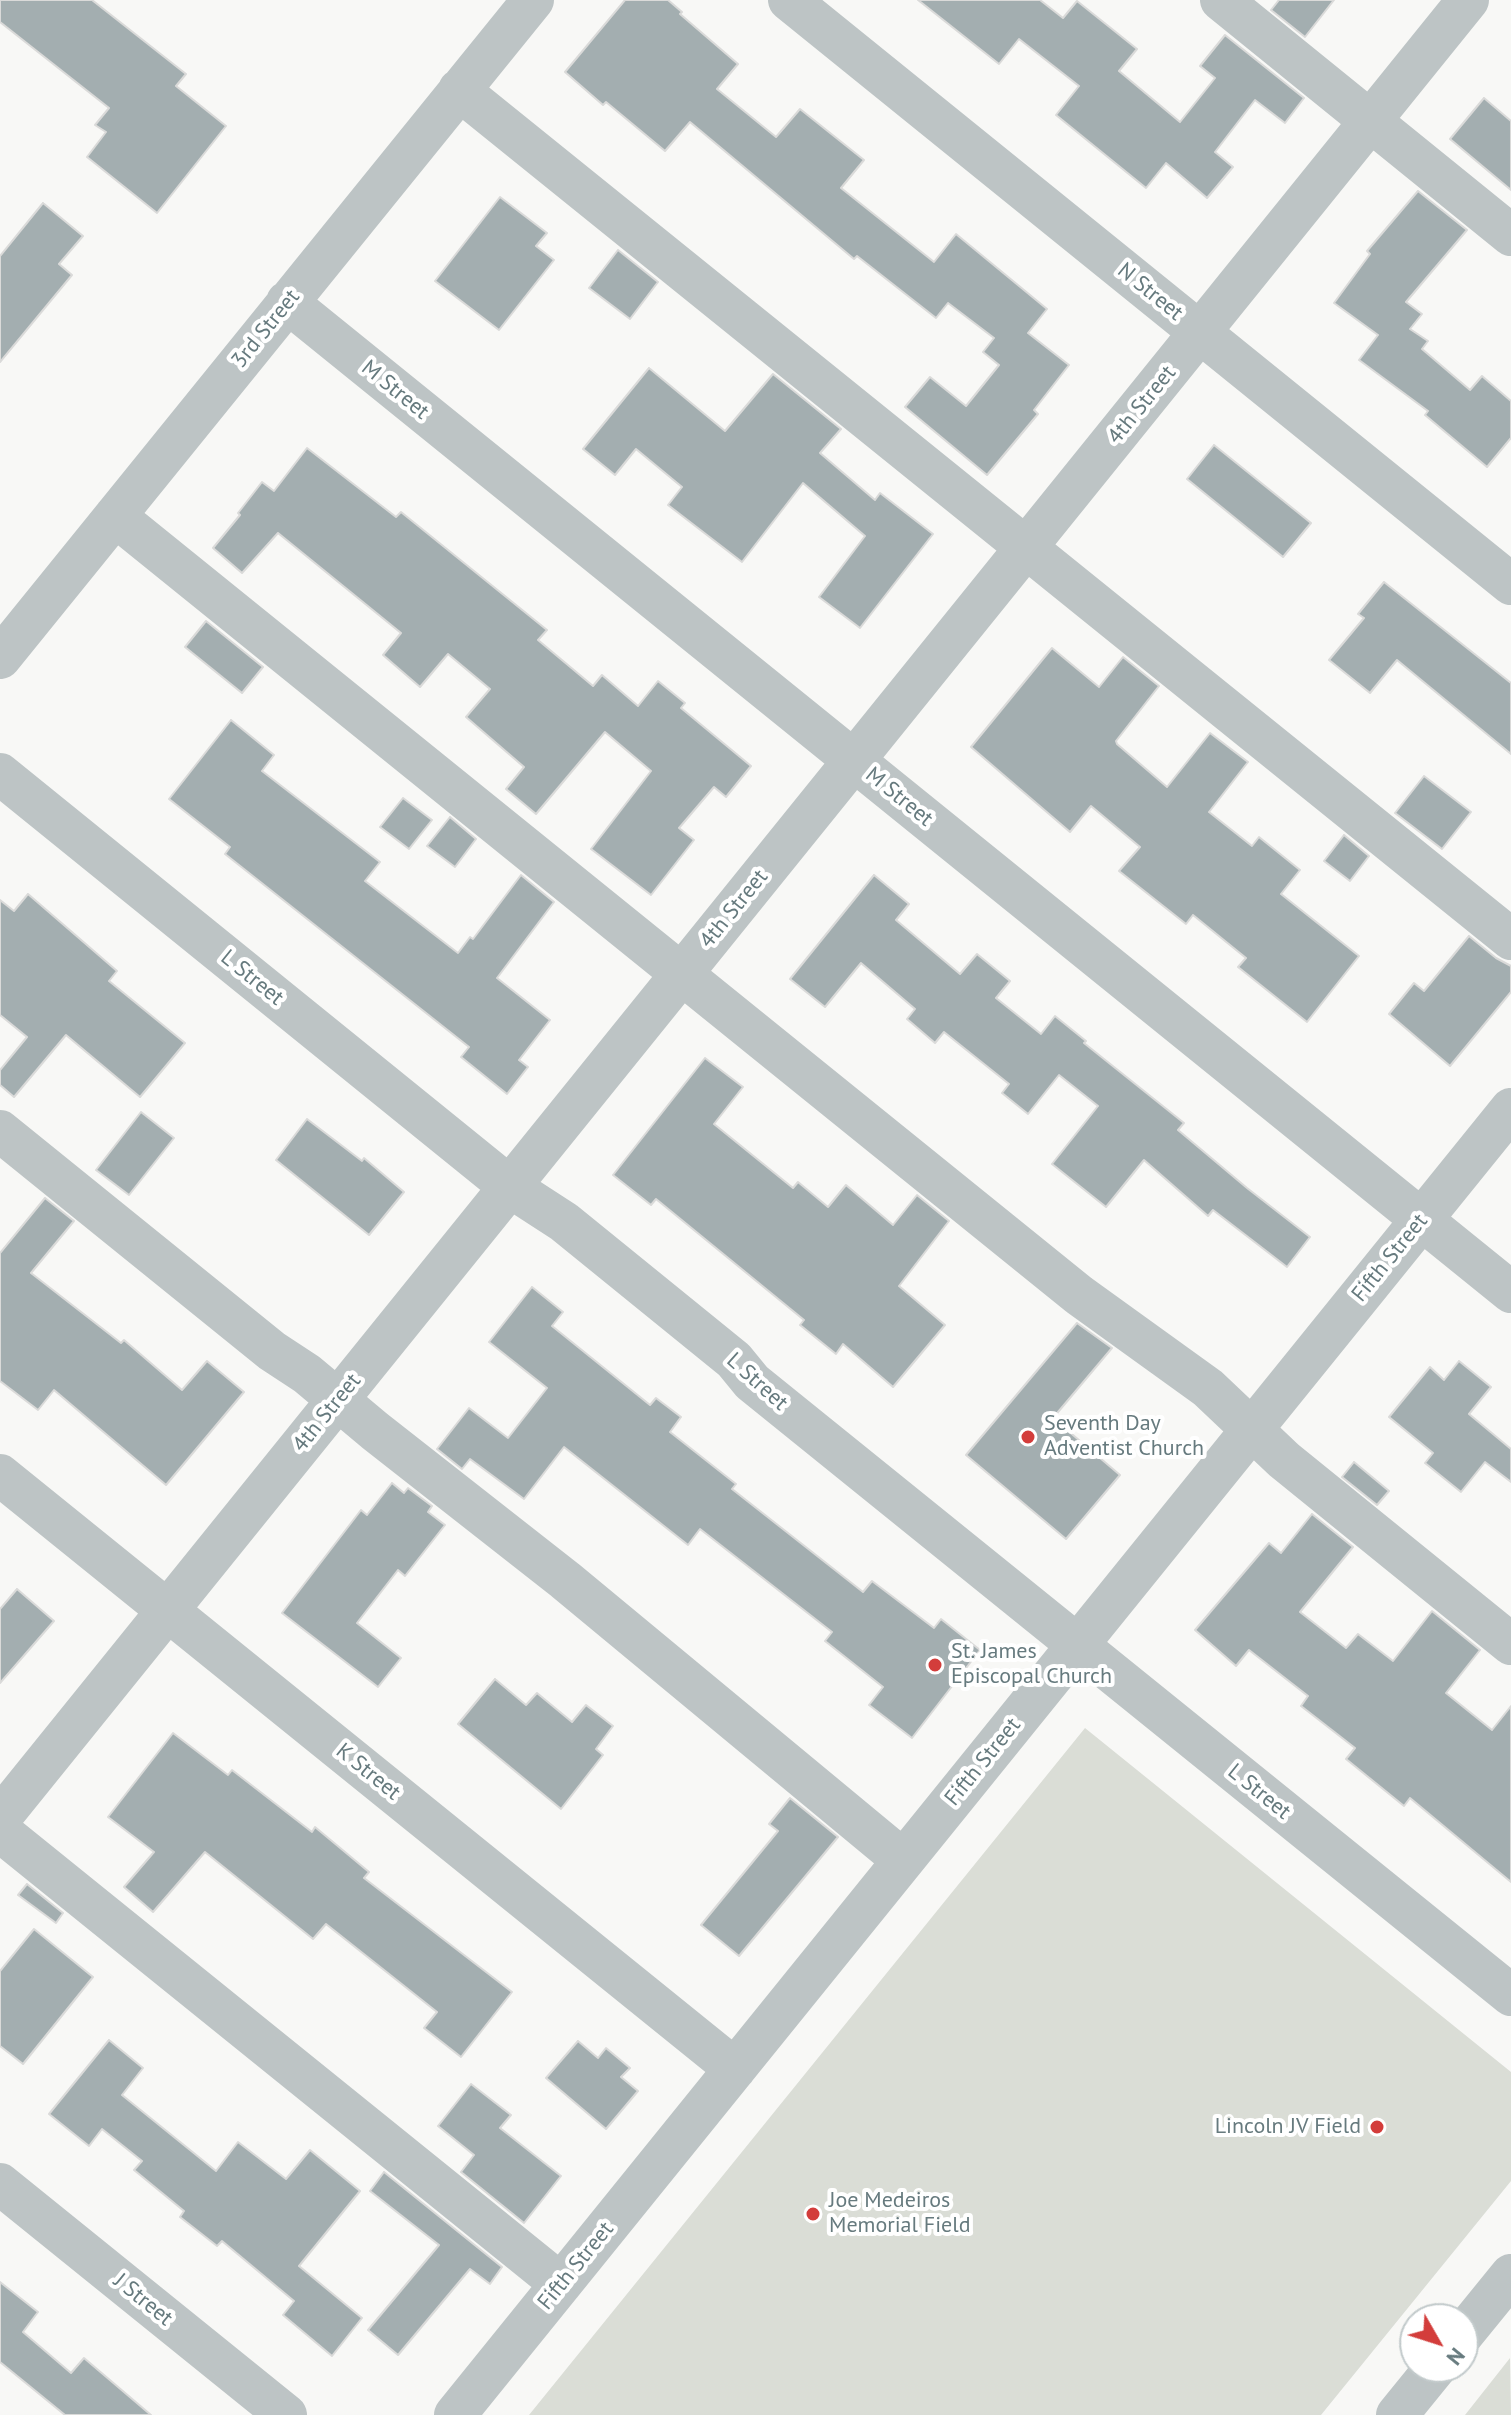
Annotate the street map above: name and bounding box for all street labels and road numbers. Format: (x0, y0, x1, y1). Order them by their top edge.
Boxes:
street label: N Street (1112, 258, 1188, 326)
street label: 3rd Street (226, 284, 306, 374)
street label: M Street (356, 355, 434, 425)
street label: 4th Street (1102, 360, 1182, 450)
street label: M Street (860, 762, 938, 832)
street label: 4th Street (694, 864, 774, 954)
street label: L Street (215, 945, 289, 1011)
street label: Fifth Street (1347, 1209, 1433, 1307)
street label: L Street (721, 1348, 793, 1416)
street label: 4th Street (287, 1368, 367, 1458)
street label: Fifth Street (940, 1713, 1026, 1811)
street label: K Street (330, 1738, 406, 1806)
street label: L Street (1222, 1759, 1296, 1825)
street label: Fifth Street (533, 2217, 619, 2315)
street label: J Street (108, 2268, 178, 2332)

